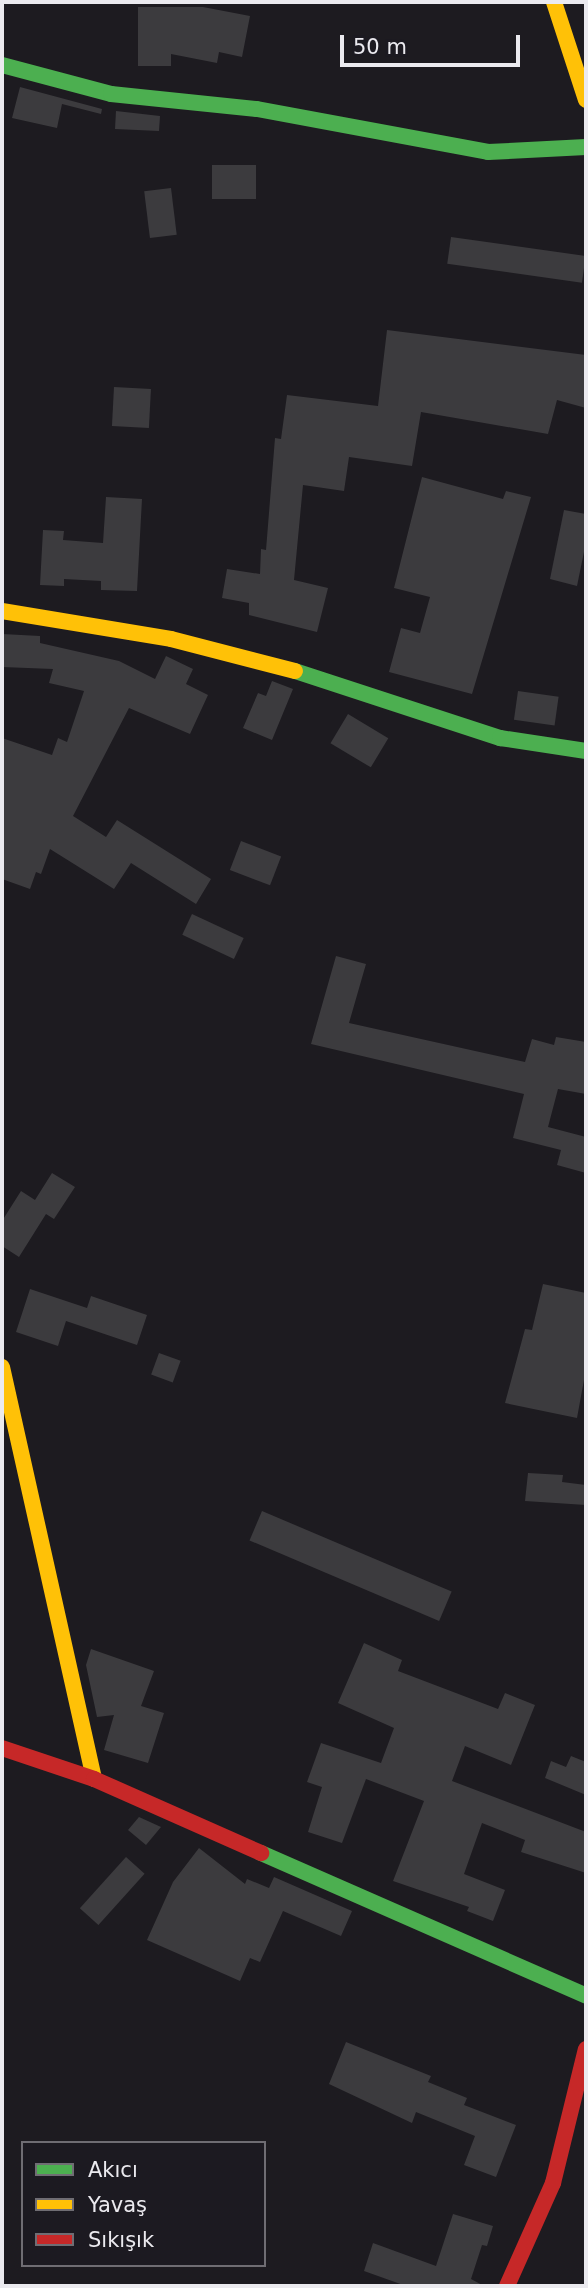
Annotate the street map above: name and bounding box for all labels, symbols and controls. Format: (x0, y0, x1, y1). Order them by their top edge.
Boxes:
scale bar (343, 21, 523, 65)
text: 50 m (353, 35, 407, 59)
legend (21, 2141, 266, 2267)
text: Akıcı (88, 2158, 138, 2182)
text: Yavaş (88, 2193, 147, 2217)
text: Sıkışık (88, 2228, 154, 2252)

